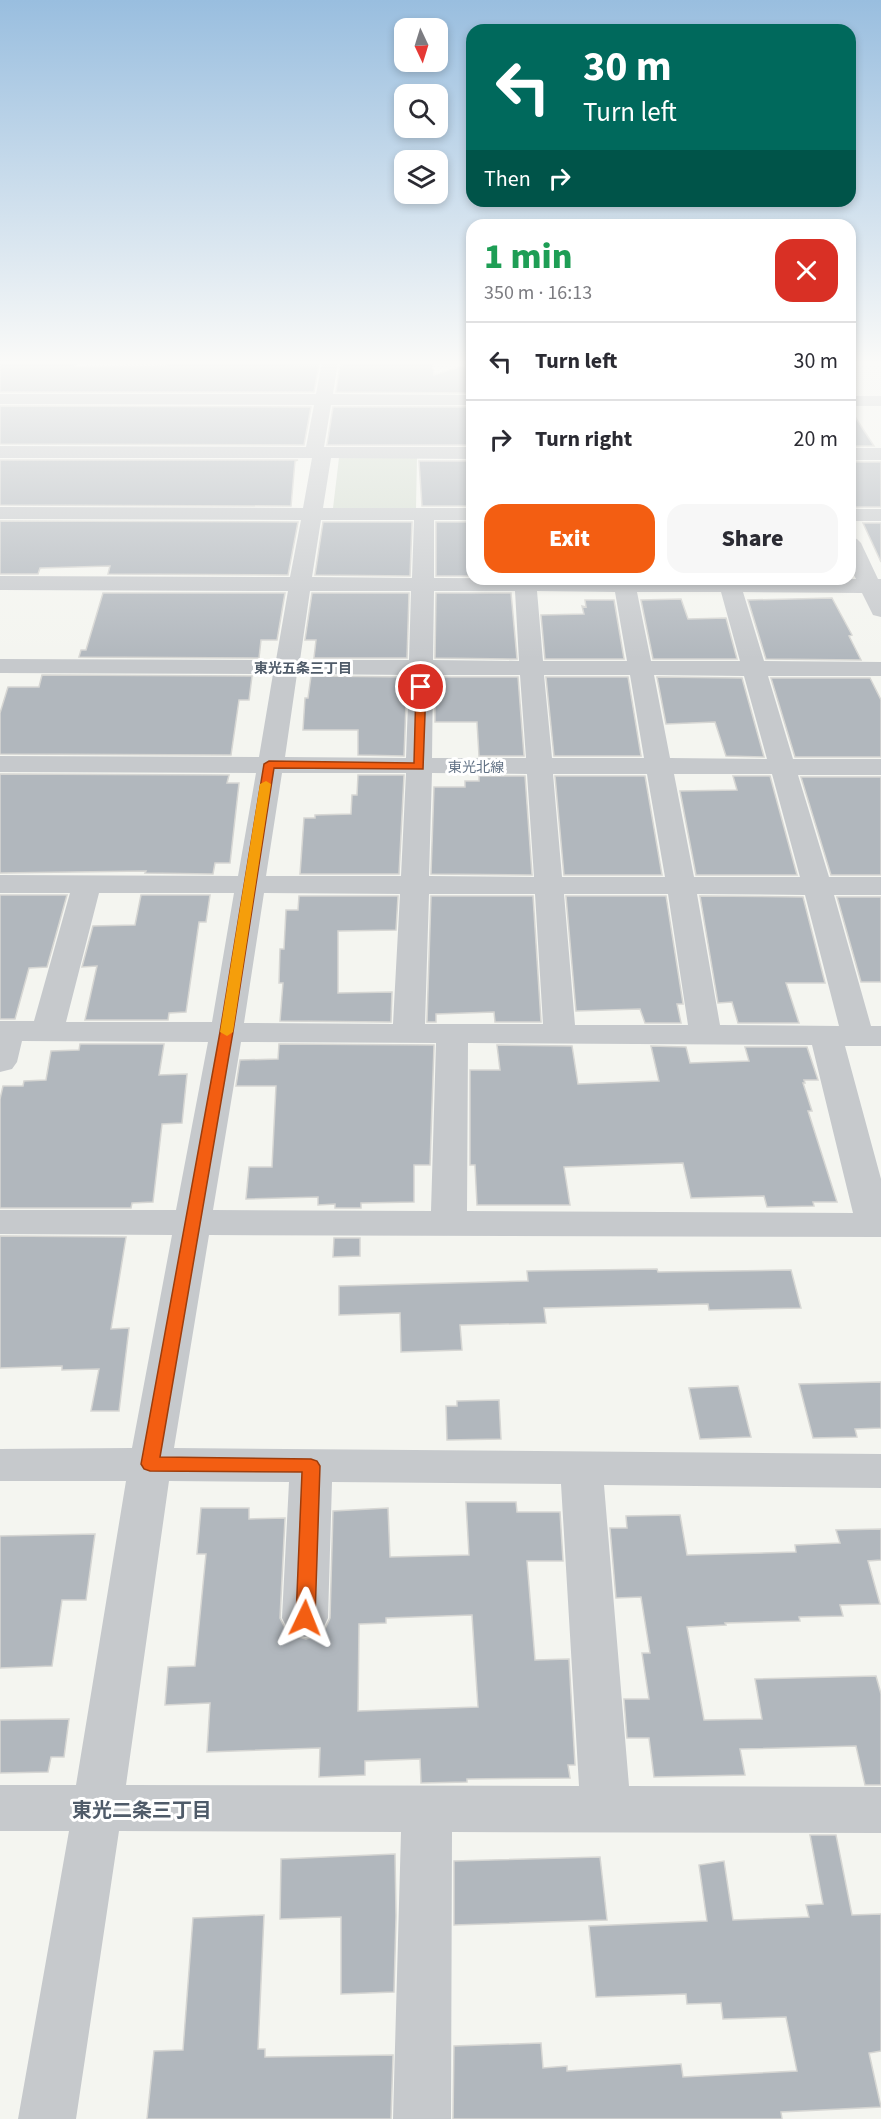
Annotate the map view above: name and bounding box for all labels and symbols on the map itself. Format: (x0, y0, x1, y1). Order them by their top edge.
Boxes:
north arrow (394, 18, 448, 72)
district label: 東光五条三丁目 (254, 659, 352, 679)
pin (395, 661, 446, 712)
street label: 東光北線 (448, 758, 504, 778)
position arrow (273, 1586, 337, 1650)
district label: 東光二条三丁目 (72, 1797, 212, 1825)

